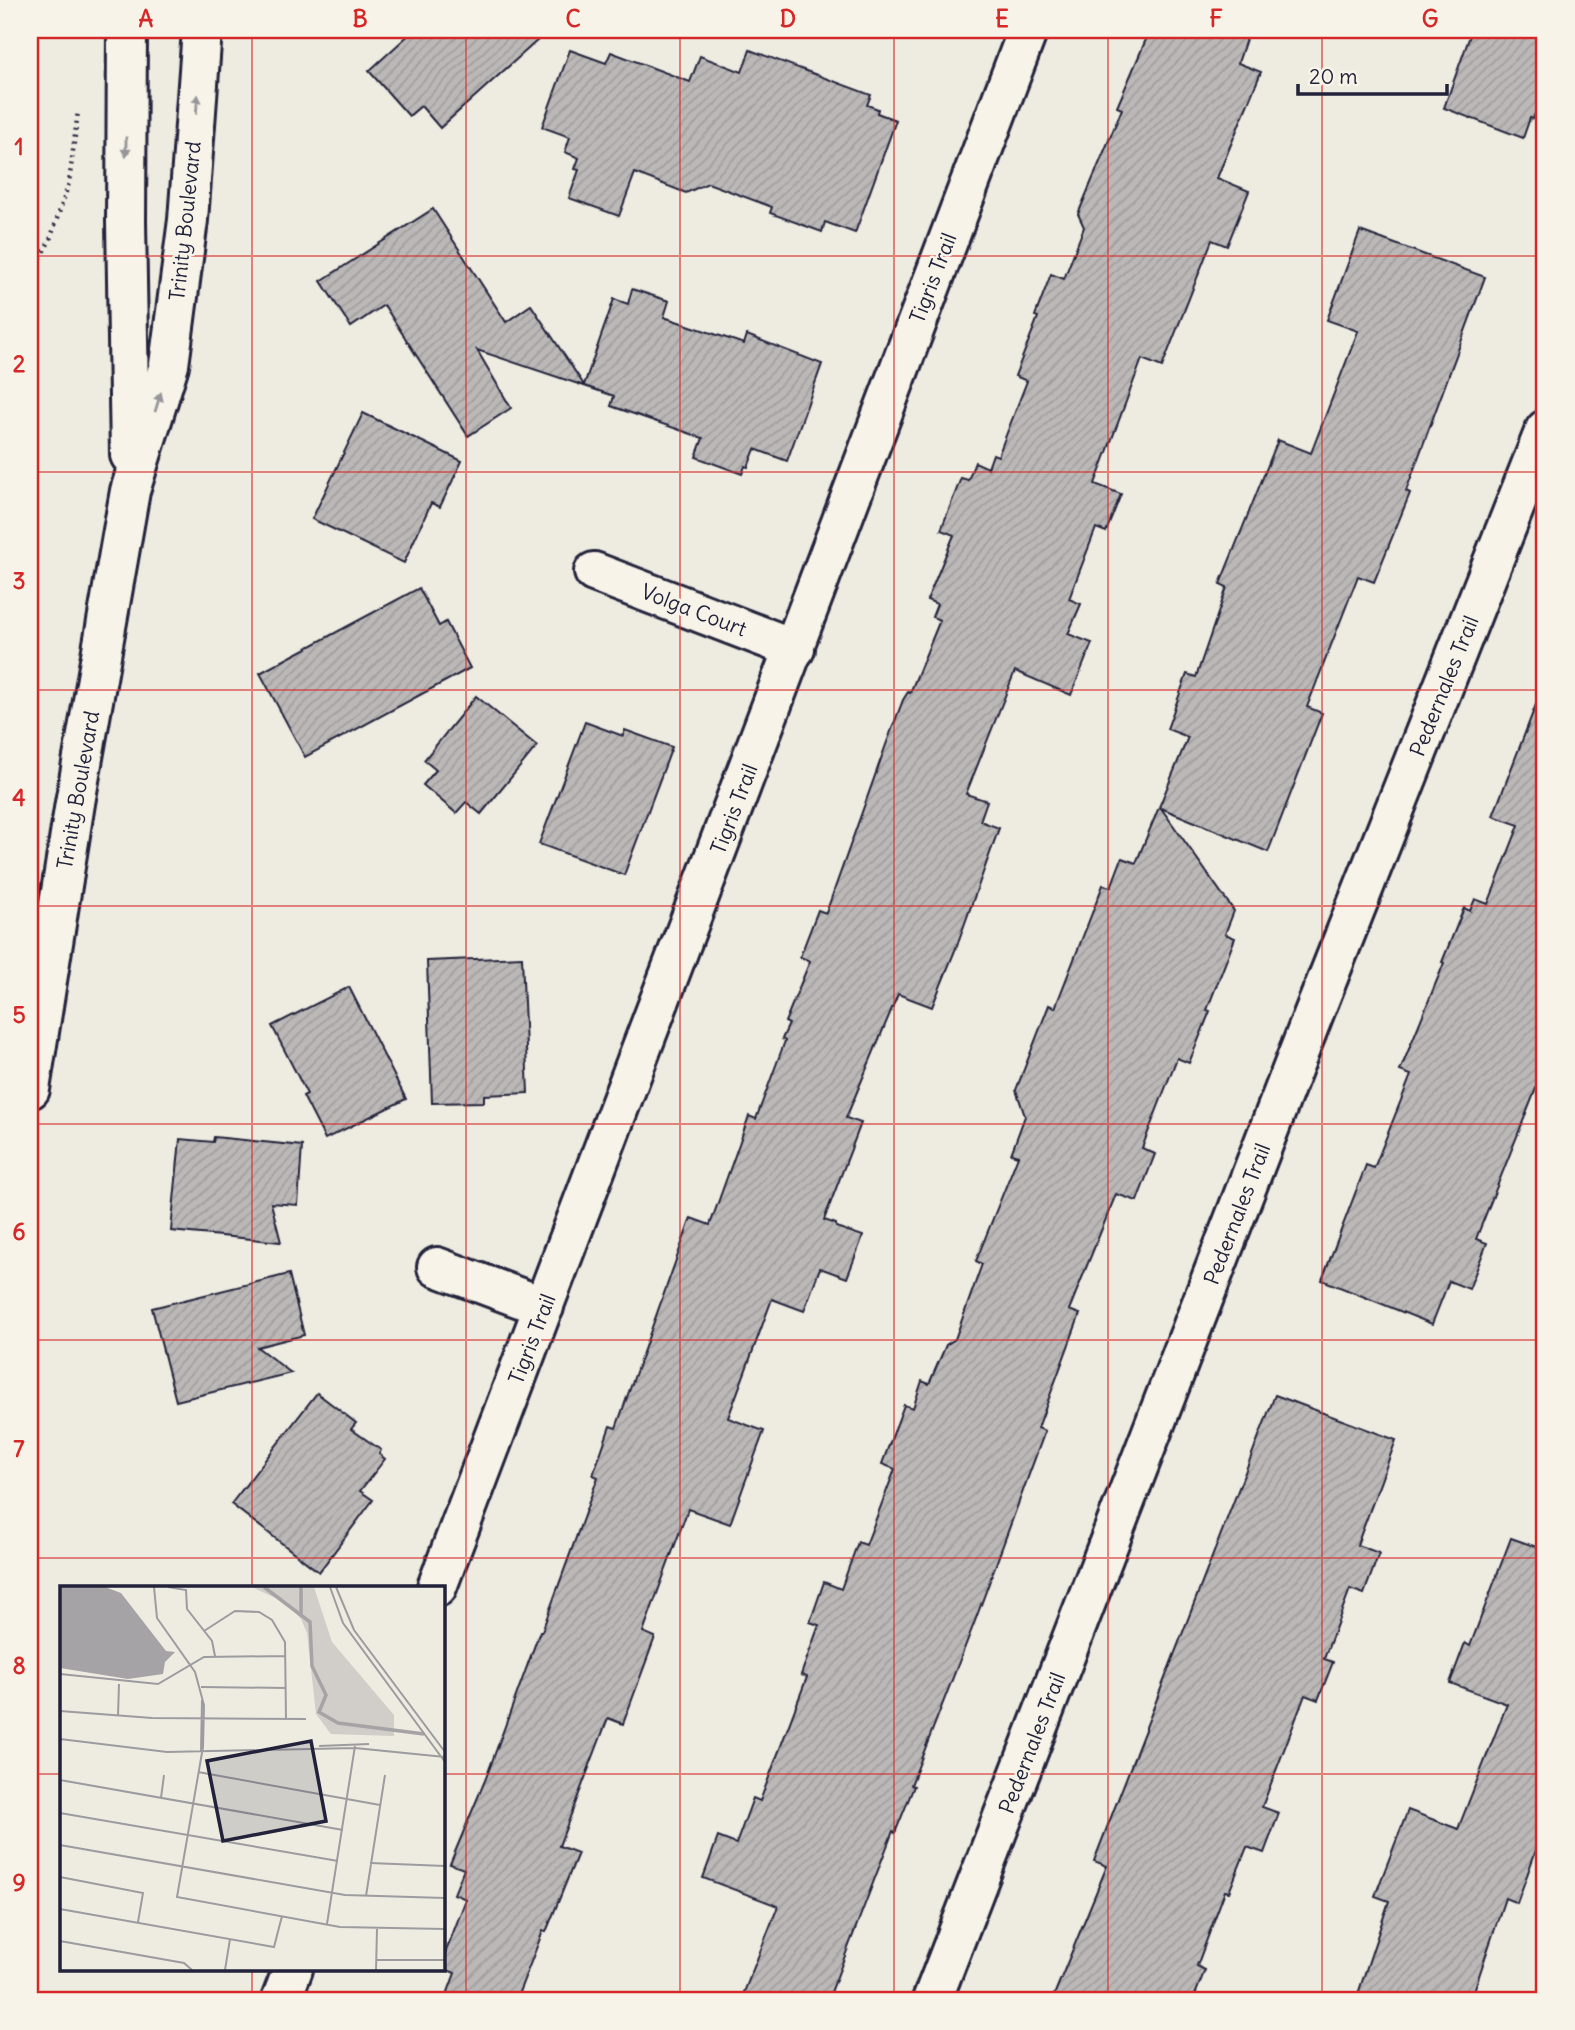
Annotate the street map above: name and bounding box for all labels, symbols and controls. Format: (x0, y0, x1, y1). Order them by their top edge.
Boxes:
text: A (139, 4, 154, 33)
text: B (352, 4, 368, 33)
text: C (565, 4, 581, 33)
text: D (780, 4, 796, 33)
text: E (995, 4, 1009, 33)
text: F (1209, 4, 1223, 33)
text: G (1422, 4, 1438, 33)
scale bar (1298, 52, 1447, 96)
text: 20 m (1309, 63, 1358, 90)
one-way arrow (191, 93, 202, 115)
text: 1 (14, 132, 24, 161)
one-way arrow (121, 136, 132, 158)
street label: Trinity Boulevard (163, 140, 207, 302)
street label: Tigris Trail (903, 229, 963, 327)
text: 2 (13, 349, 26, 378)
one-way arrow (153, 391, 163, 412)
text: 3 (12, 566, 26, 595)
street label: Volga Court (637, 578, 751, 642)
street label: Pedernales Trail (1404, 612, 1484, 760)
street label: Trinity Boulevard (51, 709, 105, 871)
street label: Tigris Trail (704, 760, 764, 858)
text: 4 (12, 783, 26, 812)
text: 5 (12, 1000, 26, 1029)
street label: Pedernales Trail (1198, 1139, 1276, 1289)
text: 6 (12, 1217, 26, 1246)
street label: Tigris Trail (502, 1290, 562, 1388)
text: 7 (13, 1434, 25, 1463)
inset map (60, 1586, 444, 1970)
text: 8 (12, 1651, 26, 1680)
street label: Pedernales Trail (993, 1668, 1071, 1818)
text: 9 (12, 1868, 26, 1897)

